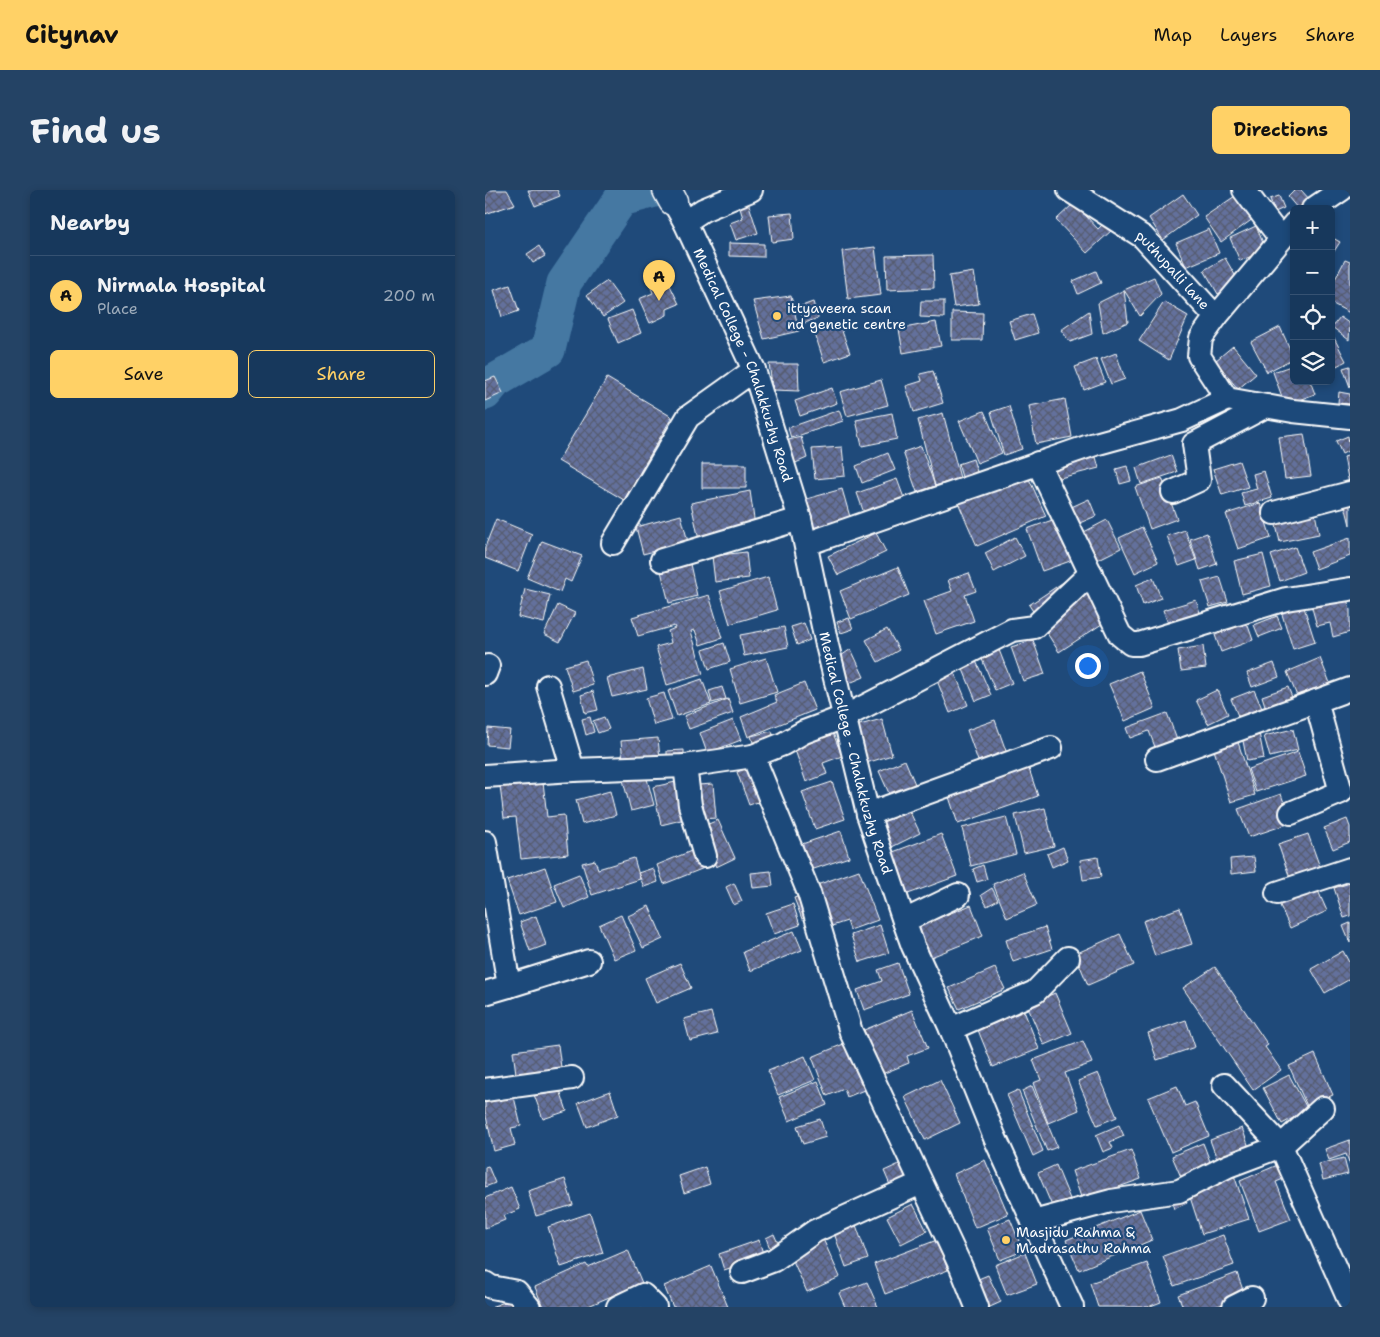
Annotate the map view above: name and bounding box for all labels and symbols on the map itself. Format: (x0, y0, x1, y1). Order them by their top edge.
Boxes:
street label: puthupalli lane (1133, 226, 1214, 313)
street label: Medical College - Chalakkuzhy Road (689, 245, 797, 484)
pin: A (643, 260, 675, 301)
place label: ittyaveera scan nd genetic centre (787, 299, 906, 333)
marker: ittyaveera scan nd genetic centre (771, 310, 783, 322)
street label: Medical College - Chalakkuzhy Road (815, 630, 897, 877)
your location (1075, 653, 1101, 679)
place label: Masjidu Rahma & Madrasathu Rahma (1016, 1223, 1151, 1257)
marker: Masjidu Rahma & Madrasathu Rahma (1000, 1234, 1012, 1246)

